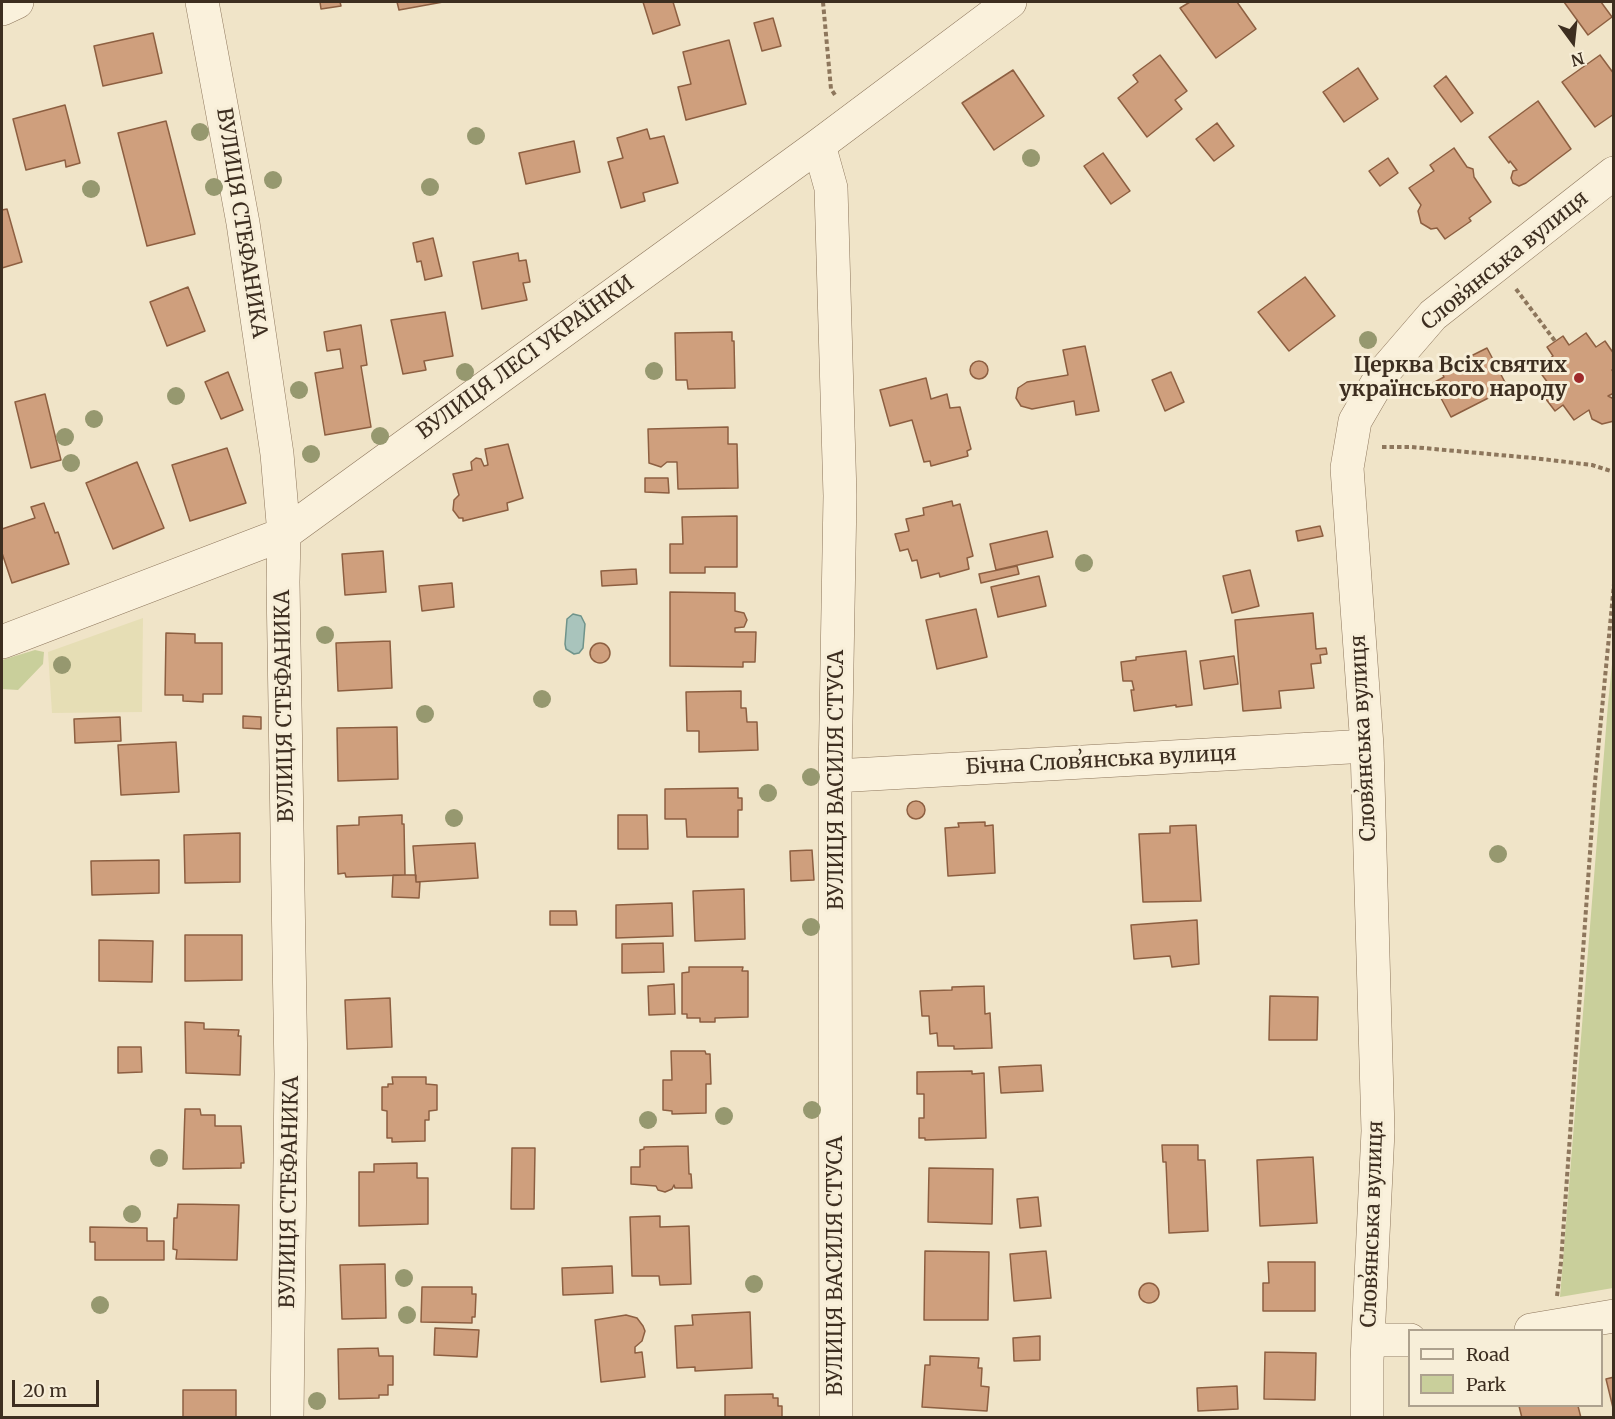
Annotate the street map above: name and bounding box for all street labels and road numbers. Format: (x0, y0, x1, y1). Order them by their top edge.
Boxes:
street label: ВУЛИЦЯ СТЕФАНИКА (210, 106, 272, 340)
street label: Словʼянська вулиця (1417, 186, 1593, 336)
street label: ВУЛИЦЯ ЛЕСІ УКРАЇНКИ (413, 271, 639, 445)
street label: ВУЛИЦЯ СТЕФАНИКА (270, 590, 300, 822)
street label: Словʼянська вулиця (1346, 634, 1382, 842)
street label: ВУЛИЦЯ ВАСИЛЯ СТУСА (824, 650, 850, 910)
street label: Бічна Словʼянська вулиця (965, 741, 1237, 781)
street label: ВУЛИЦЯ СТЕФАНИКА (275, 1076, 305, 1308)
street label: Словʼянська вулиця (1357, 1120, 1389, 1328)
street label: ВУЛИЦЯ ВАСИЛЯ СТУСА (823, 1136, 849, 1396)

